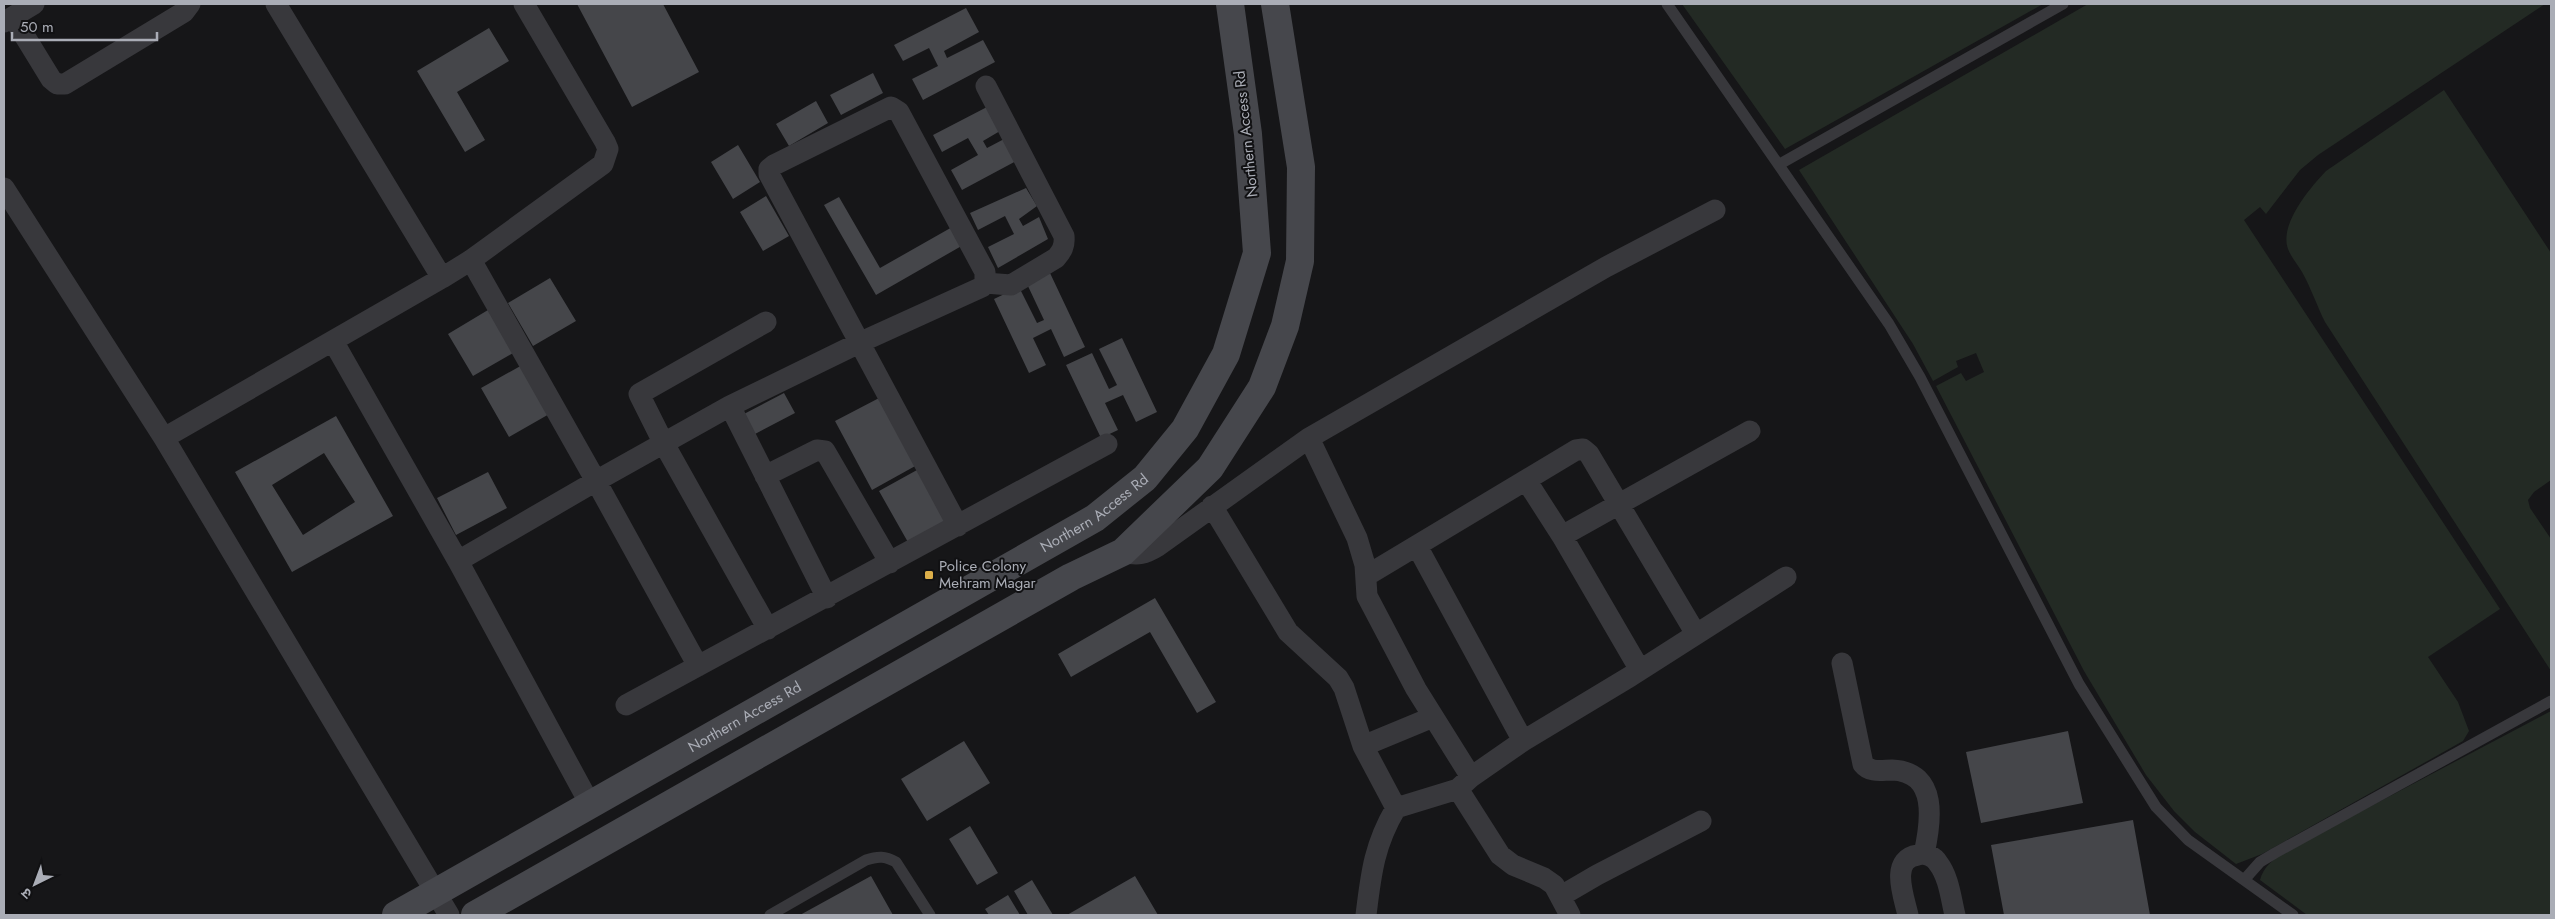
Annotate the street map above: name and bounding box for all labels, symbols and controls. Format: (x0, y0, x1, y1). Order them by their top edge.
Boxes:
scale bar (12, 10, 158, 42)
text: 50 m (20, 16, 54, 38)
street label: Northern Access Rd (1228, 70, 1264, 198)
street label: Northern Access Rd (1036, 468, 1153, 558)
place label: Police Colony Mehram Magar (939, 555, 1036, 594)
marker: Police Colony Mehram Magar (923, 569, 935, 581)
street label: Northern Access Rd (684, 676, 805, 758)
north arrow (10, 859, 60, 909)
text: उ (16, 883, 36, 904)

